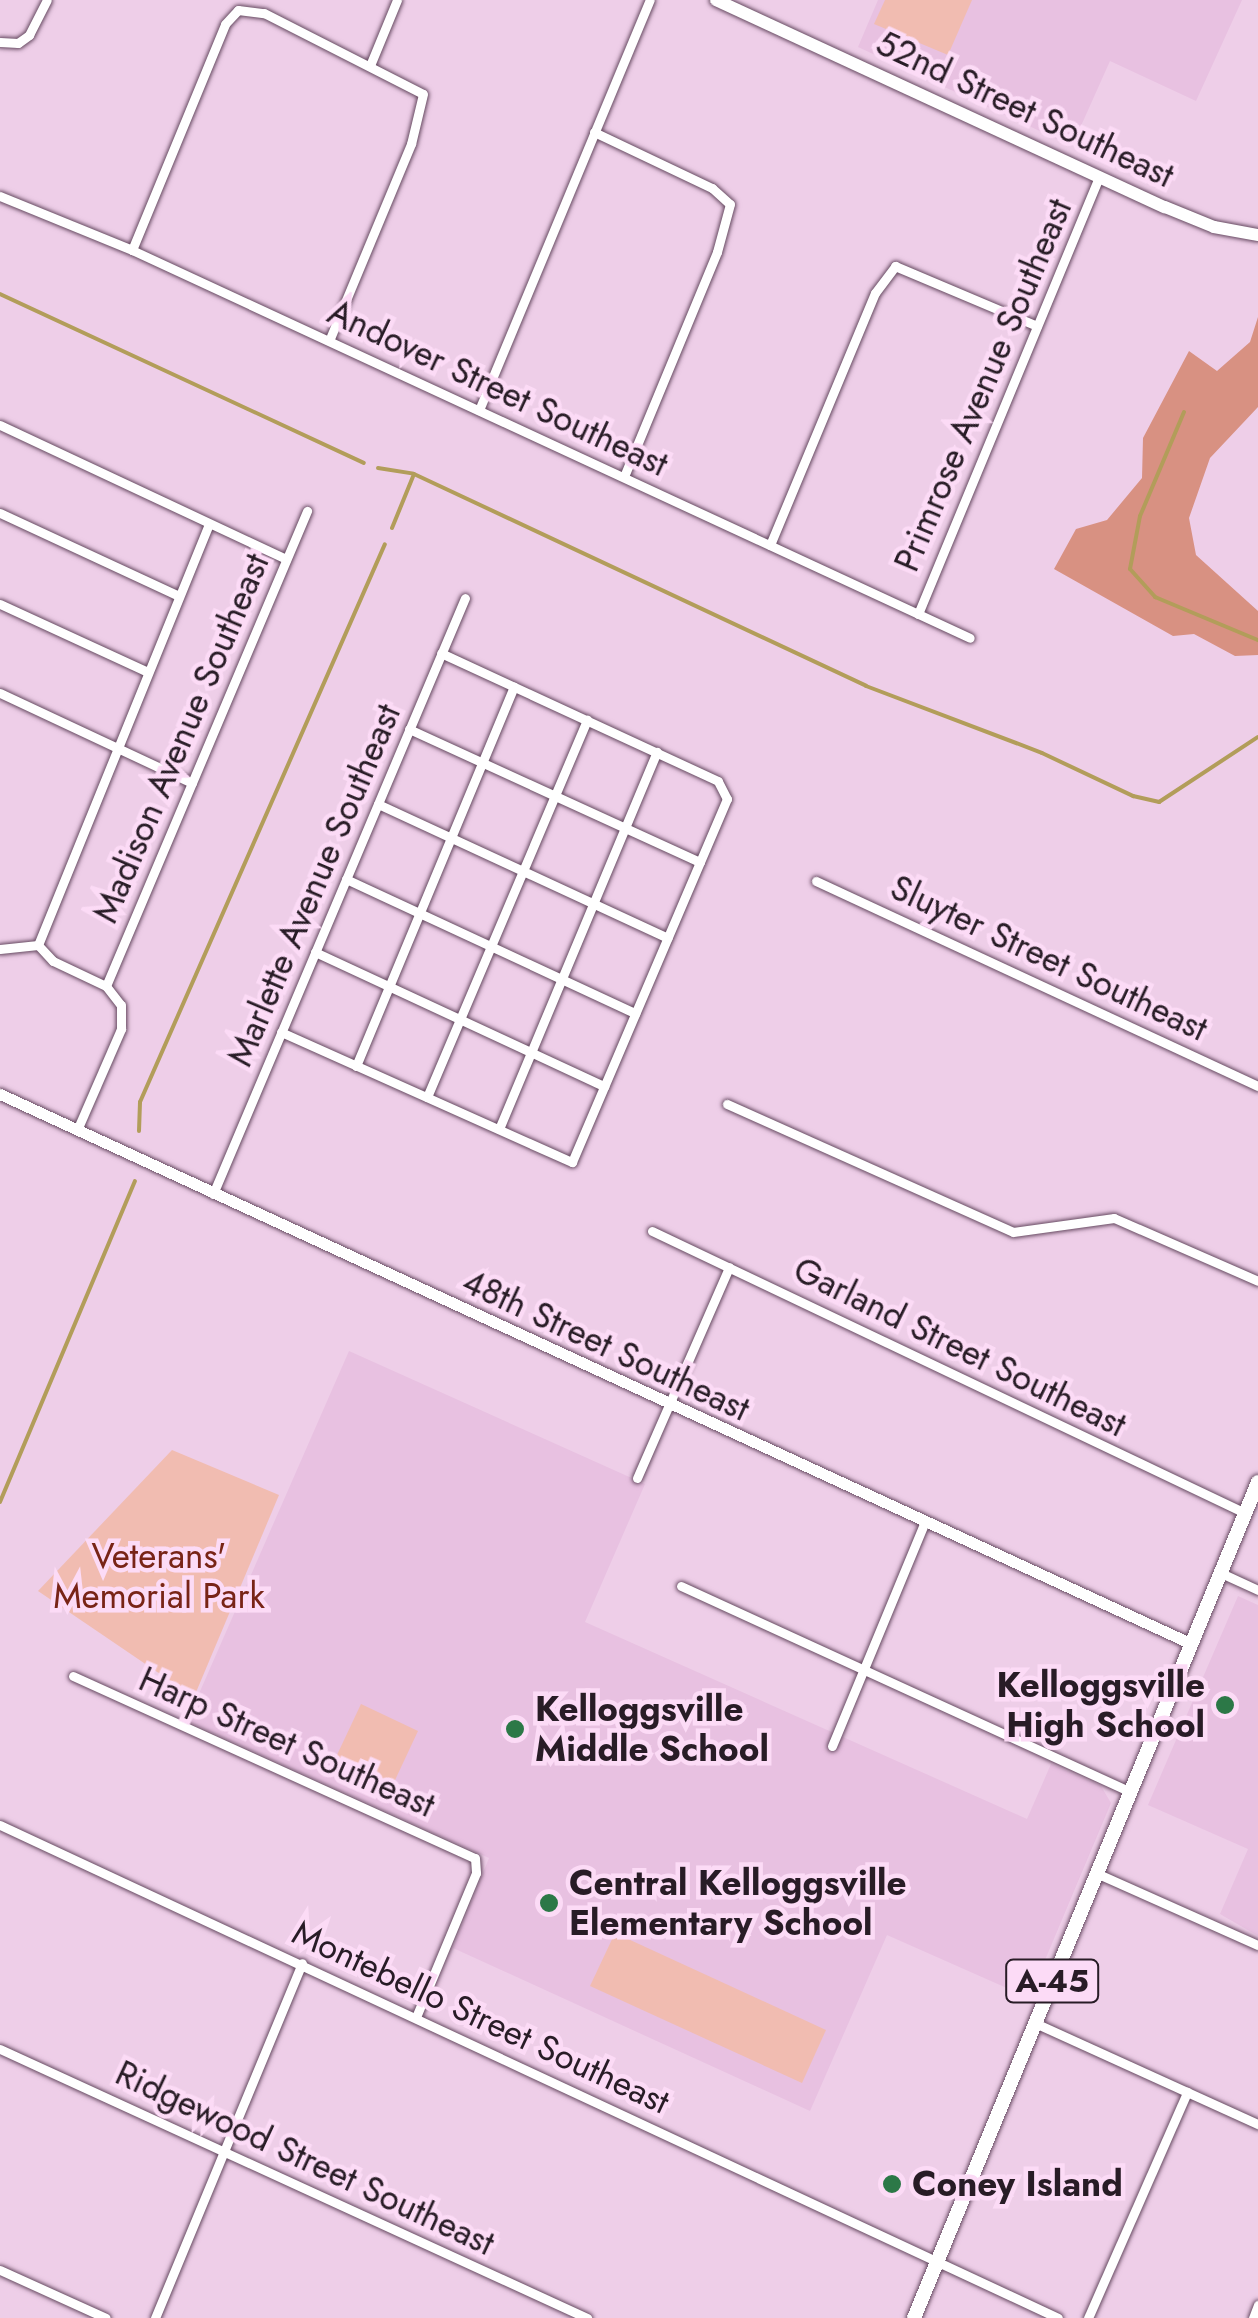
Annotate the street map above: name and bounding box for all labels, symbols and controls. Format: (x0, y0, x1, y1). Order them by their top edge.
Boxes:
street label: 52nd Street Southeast (870, 22, 1180, 196)
street label: Primrose Avenue Southeast (885, 192, 1081, 578)
street label: Andover Street Southeast (321, 291, 675, 485)
street label: Madison Avenue Southeast (84, 547, 278, 929)
street label: Marlette Avenue Southeast (219, 698, 409, 1072)
street label: Sluyter Street Southeast (884, 866, 1214, 1050)
street label: Garland Street Southeast (787, 1248, 1133, 1446)
street label: 48th Street Southeast (456, 1260, 756, 1430)
park label: Veterans' Memorial Park (53, 1535, 265, 1617)
street label: Harp Street Southeast (133, 1658, 441, 1826)
place label: Kelloggsville High School (996, 1664, 1205, 1746)
place label: Kelloggsville Middle School (535, 1688, 769, 1770)
marker: Kelloggsville High School (1214, 1694, 1236, 1716)
marker: Kelloggsville Middle School (504, 1718, 526, 1740)
place label: Central Kelloggsville Elementary School (569, 1862, 907, 1944)
marker: Central Kelloggsville Elementary School (538, 1892, 560, 1914)
street label: Montebello Street Southeast (286, 1911, 676, 2123)
road number: A-45 (1004, 1954, 1100, 2008)
street label: Ridgewood Street Southeast (109, 2052, 501, 2264)
place label: Coney Island (912, 2163, 1123, 2205)
marker: Coney Island (881, 2173, 903, 2195)

